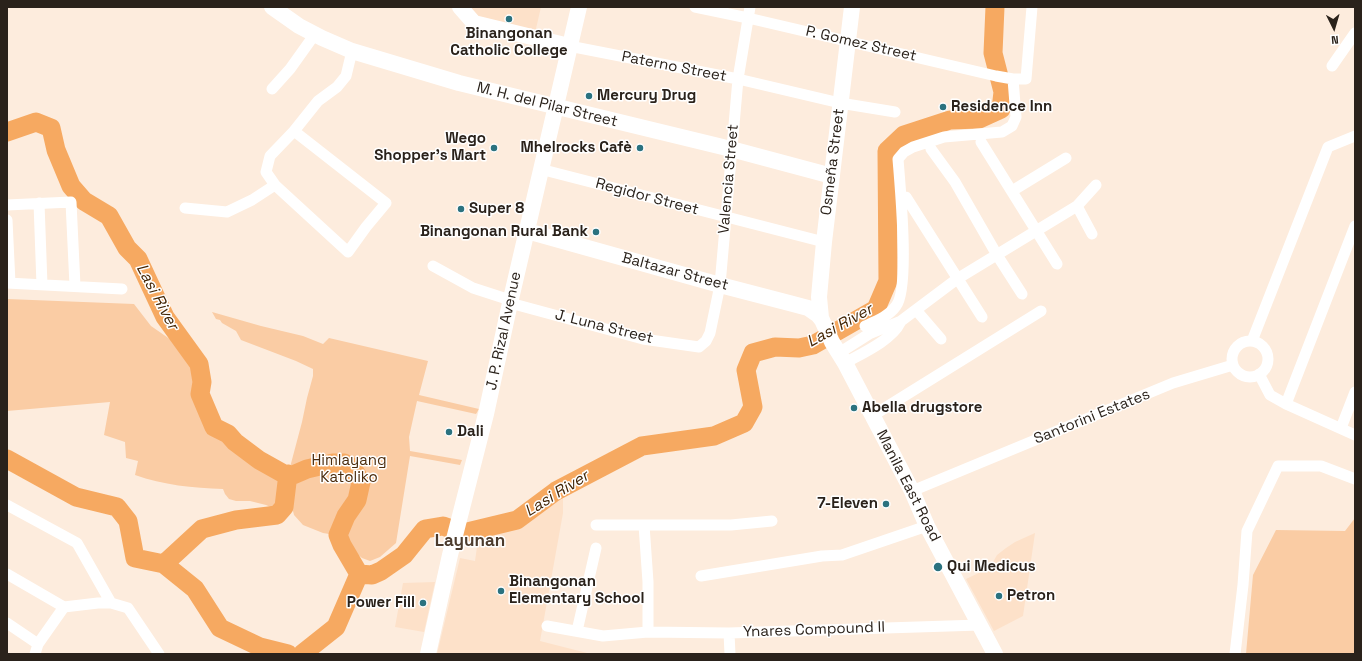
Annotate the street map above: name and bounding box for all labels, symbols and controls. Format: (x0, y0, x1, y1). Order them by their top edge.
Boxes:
north arrow (1314, 8, 1354, 48)
marker: Binangonan Catholic College (504, 14, 514, 24)
street label: P. Gomez Street (804, 22, 918, 66)
place label: Binangonan Catholic College (450, 25, 568, 60)
text: N (1331, 33, 1339, 47)
street label: Paterno Street (620, 48, 728, 86)
street label: M. H. del Pilar Street (475, 79, 619, 131)
place label: Mercury Drug (597, 87, 696, 105)
marker: Mercury Drug (584, 91, 594, 101)
place label: Residence Inn (951, 98, 1052, 116)
marker: Residence Inn (938, 102, 948, 112)
street label: Osmeña Street (818, 108, 848, 216)
street label: Valencia Street (715, 123, 743, 235)
place label: Wego Shopper's Mart (374, 130, 486, 165)
place label: Mhelrocks Cafè (521, 139, 632, 157)
marker: Wego Shopper's Mart (489, 143, 499, 153)
marker: Mhelrocks Cafè (635, 143, 645, 153)
street label: Regidor Street (594, 175, 700, 219)
place label: Super 8 (469, 200, 524, 218)
marker: Super 8 (456, 204, 466, 214)
place label: Binangonan Rural Bank (420, 223, 588, 241)
marker: Binangonan Rural Bank (591, 227, 601, 237)
street label: Baltazar Street (620, 249, 730, 295)
water label: Lasi River (132, 261, 182, 333)
street label: J. P. Rizal Avenue (483, 270, 525, 392)
water label: Lasi River (804, 300, 876, 352)
street label: J. Luna Street (553, 306, 655, 348)
street label: Santorini Estates (1031, 386, 1153, 448)
place label: Abella drugstore (862, 399, 982, 417)
marker: Abella drugstore (849, 403, 859, 413)
place label: Dali (457, 423, 484, 441)
marker: Dali (444, 427, 454, 437)
street label: Manila East Road (872, 427, 944, 545)
park label: Himlayang Katoliko (311, 452, 387, 487)
water label: Lasi River (521, 467, 593, 521)
place label: 7-Eleven (817, 495, 878, 513)
marker: 7-Eleven (881, 499, 891, 509)
district label: Layunan (435, 531, 505, 551)
place label: Qui Medicus (947, 558, 1036, 576)
marker: Qui Medicus (932, 561, 944, 573)
place label: Binangonan Elementary School (509, 573, 644, 608)
marker: Binangonan Elementary School (496, 586, 506, 596)
place label: Petron (1007, 587, 1055, 605)
marker: Petron (994, 591, 1004, 601)
place label: Power Fill (347, 594, 415, 612)
marker: Power Fill (418, 598, 428, 608)
street label: Ynares Compound II (743, 619, 885, 641)

